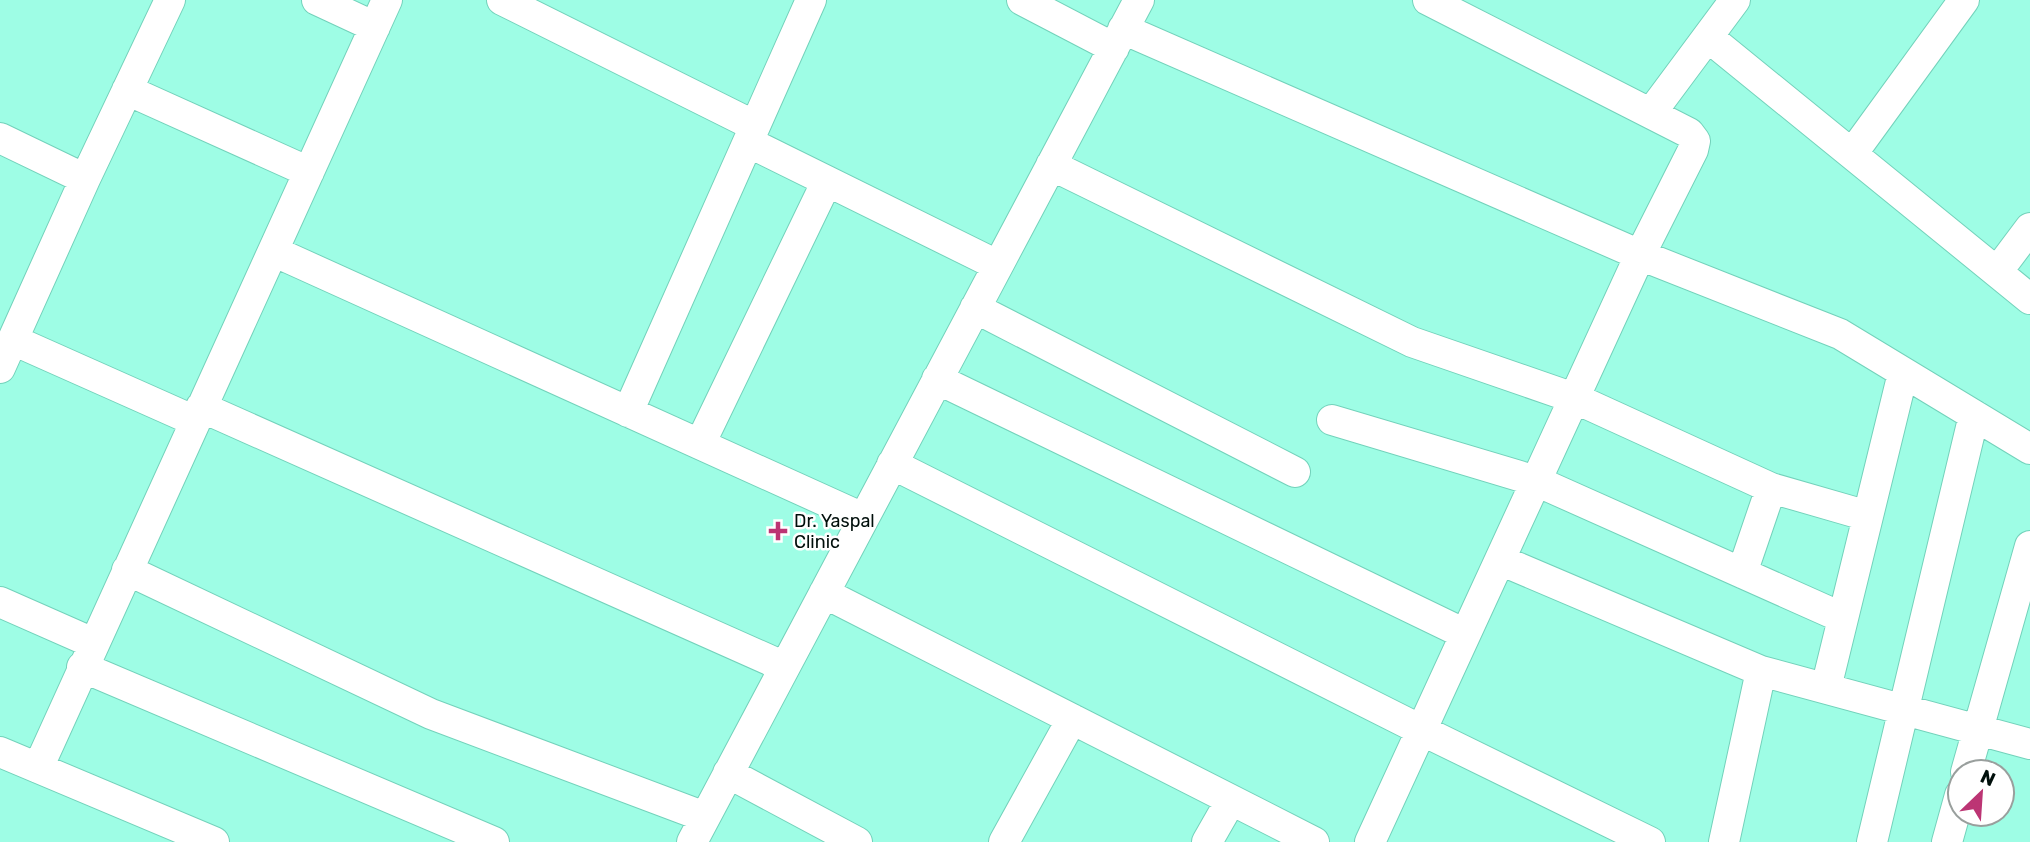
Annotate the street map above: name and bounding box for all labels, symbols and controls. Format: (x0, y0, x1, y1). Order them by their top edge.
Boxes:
place label: Dr. Yaspal Clinic (794, 510, 875, 553)
marker: Dr. Yaspal Clinic (768, 521, 788, 541)
north arrow (1946, 758, 2016, 828)
text: N (1977, 765, 1999, 791)

